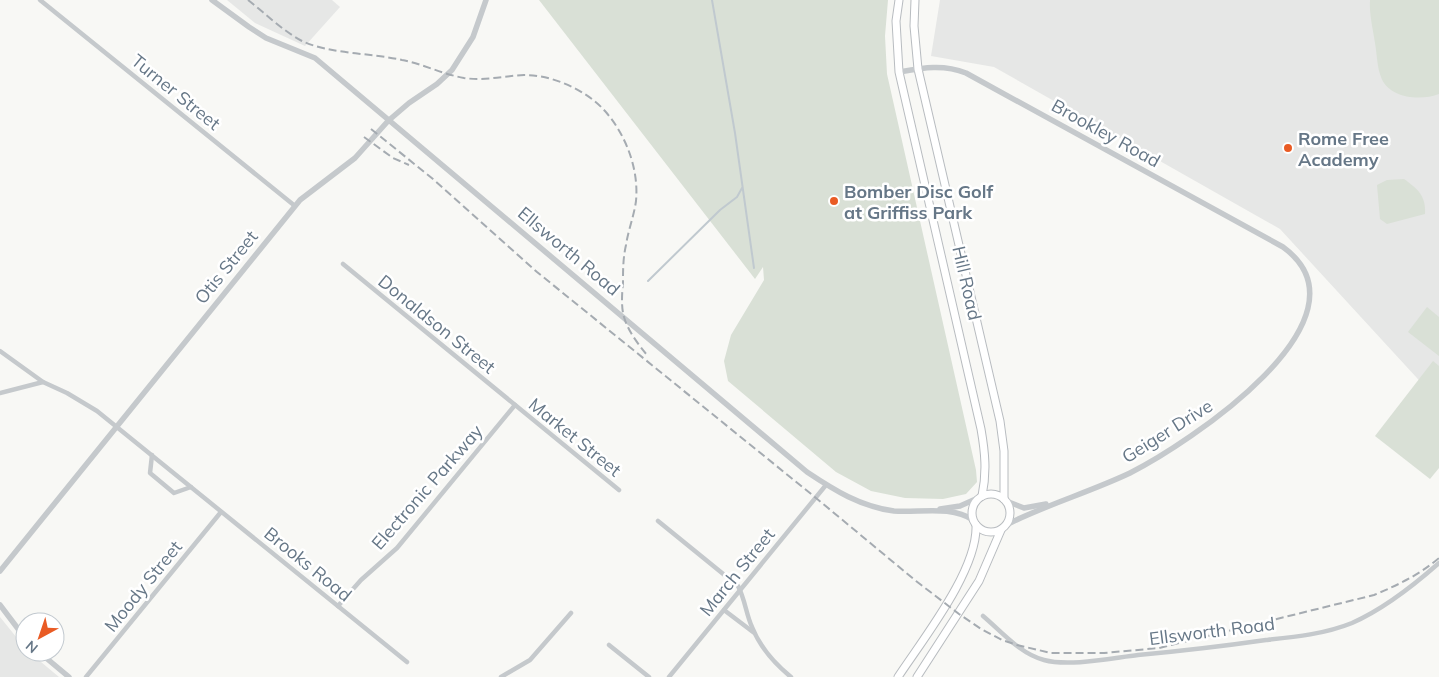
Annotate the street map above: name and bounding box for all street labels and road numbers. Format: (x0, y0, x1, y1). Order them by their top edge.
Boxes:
street label: Turner Street (127, 49, 225, 135)
street label: Brookley Road (1048, 94, 1164, 172)
street label: Ellsworth Road (513, 202, 625, 300)
street label: Otis Street (189, 226, 263, 308)
street label: Hill Road (947, 244, 987, 322)
street label: Donaldson Street (374, 270, 500, 378)
street label: Market Street (524, 393, 626, 481)
street label: Geiger Drive (1117, 394, 1217, 468)
street label: Electronic Parkway (366, 419, 488, 554)
street label: Brooks Road (260, 522, 356, 606)
street label: March Street (695, 523, 779, 621)
street label: Moody Street (99, 536, 187, 636)
street label: Ellsworth Road (1148, 612, 1276, 650)

